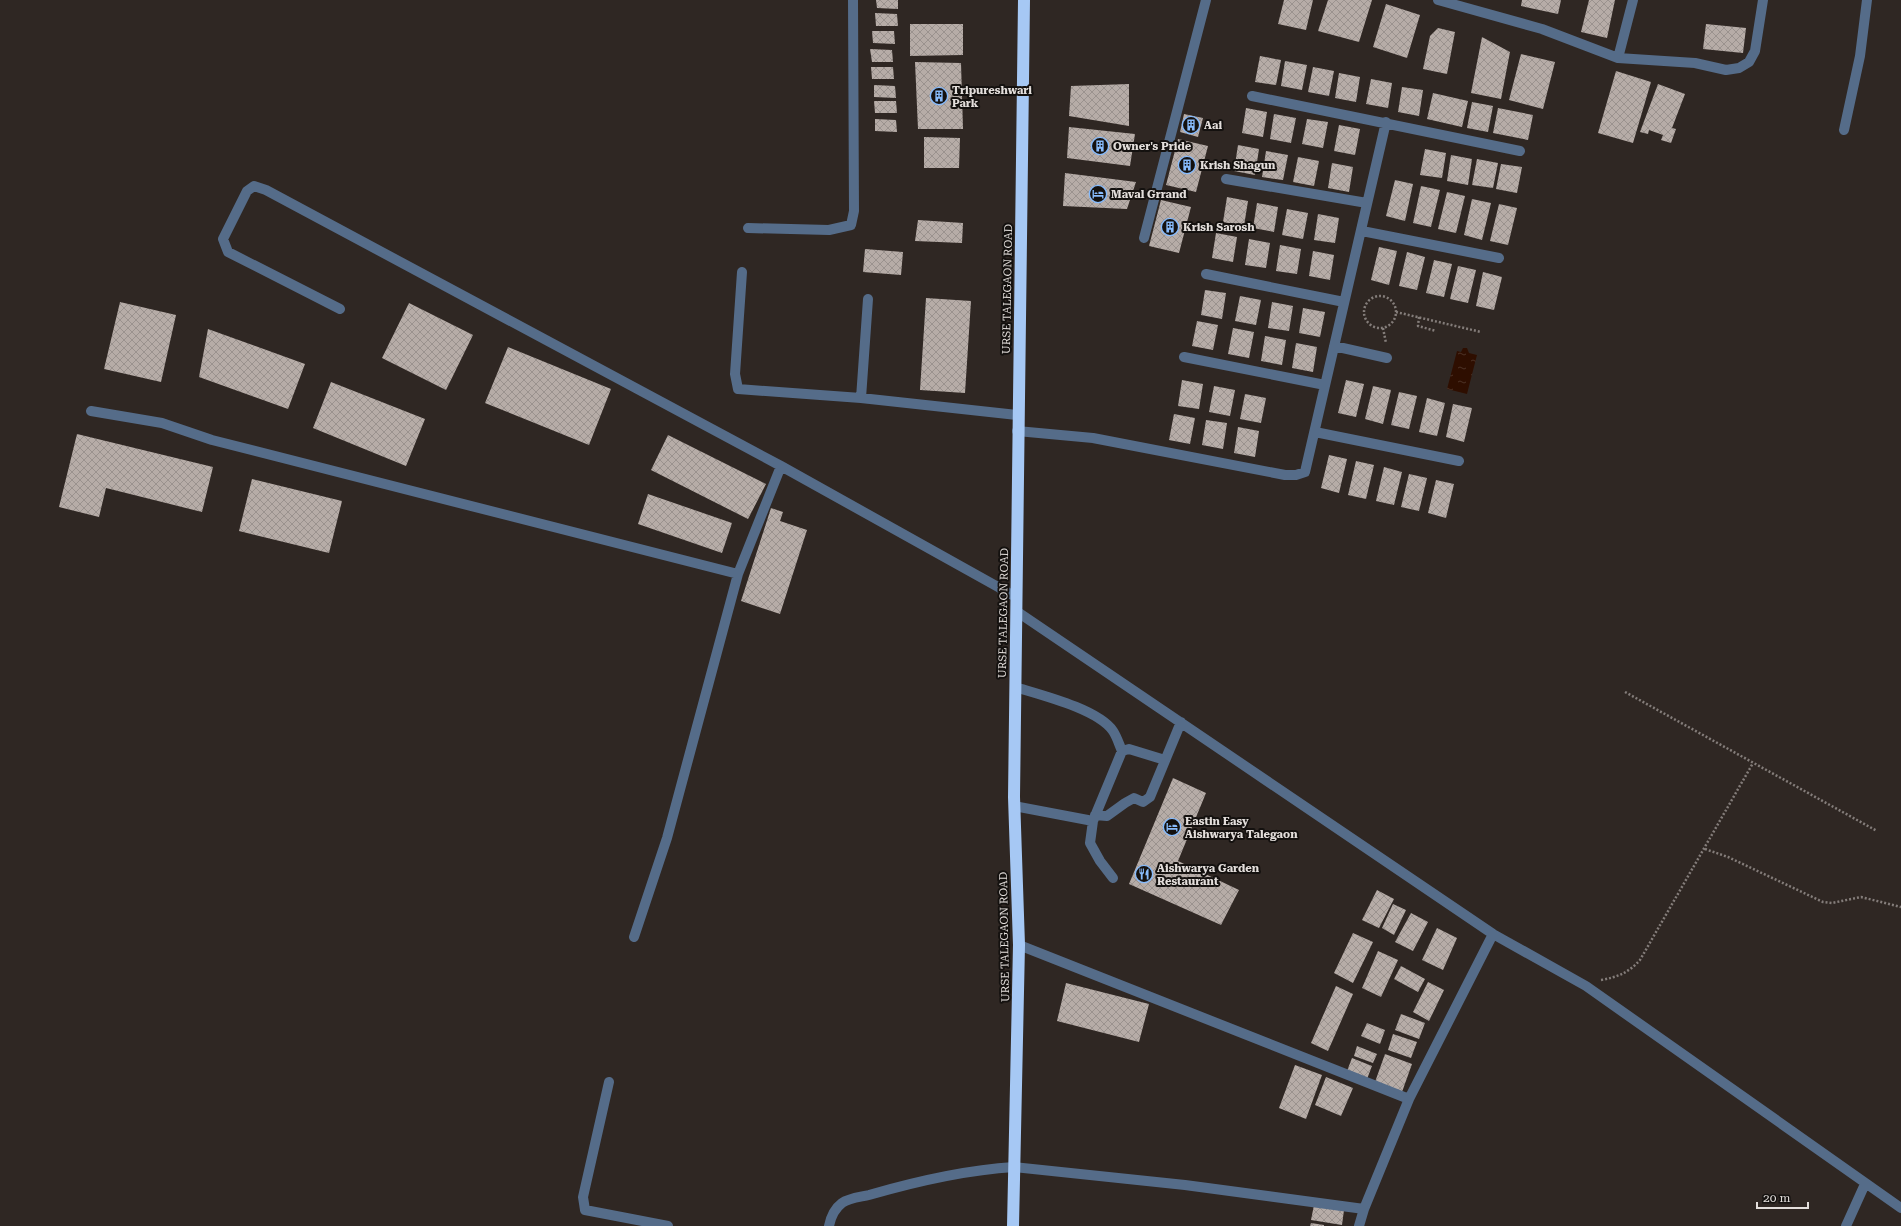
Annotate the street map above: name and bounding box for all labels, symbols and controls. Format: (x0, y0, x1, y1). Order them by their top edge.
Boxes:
place label: Tripureshwari Park (952, 84, 1032, 110)
building icon: Tripureshwari Park (929, 86, 949, 106)
building icon: Aai (1181, 115, 1201, 135)
place label: Aai (1204, 119, 1222, 132)
building icon: Owner's Pride (1090, 136, 1110, 156)
place label: Owner's Pride (1113, 140, 1192, 153)
building icon: Krish Shagun (1177, 155, 1197, 175)
place label: Krish Shagun (1200, 159, 1276, 172)
hotel icon: Maval Grrand (1088, 184, 1108, 204)
place label: Maval Grrand (1111, 188, 1187, 201)
building icon: Krish Sarosh (1160, 217, 1180, 237)
place label: Krish Sarosh (1183, 221, 1255, 234)
street label: URSE TALEGAON ROAD (1000, 224, 1015, 354)
street label: URSE TALEGAON ROAD (996, 548, 1011, 678)
place label: Eastin Easy Aishwarya Talegaon (1185, 815, 1298, 841)
hotel icon: Eastin Easy Aishwarya Talegaon (1162, 817, 1182, 837)
place label: Aishwarya Garden Restaurant (1157, 862, 1260, 888)
restaurant icon: Aishwarya Garden Restaurant (1134, 864, 1154, 884)
street label: URSE TALEGAON ROAD (997, 872, 1012, 1002)
scale bar (1757, 1184, 1808, 1210)
text: 20 m (1763, 1191, 1790, 1205)

